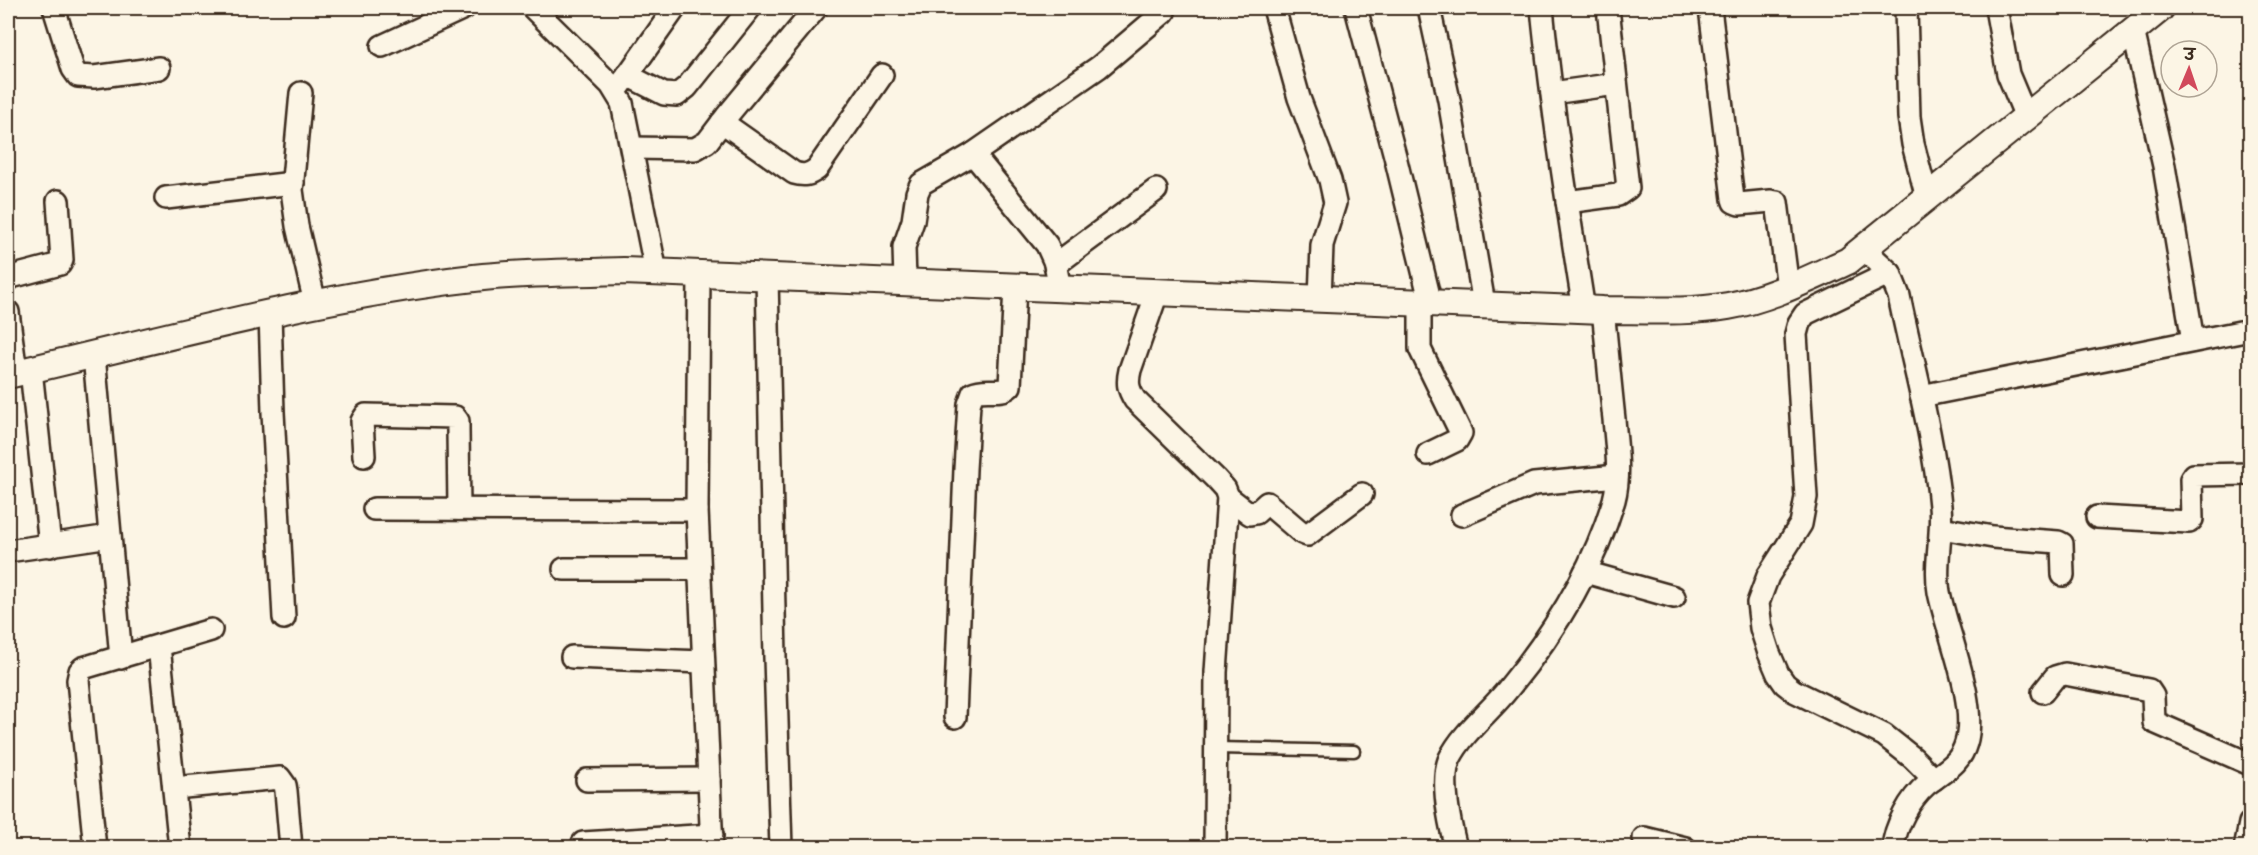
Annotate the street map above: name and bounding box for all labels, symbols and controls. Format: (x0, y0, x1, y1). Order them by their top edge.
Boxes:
north arrow (2159, 39, 2219, 99)
text: उ (2182, 44, 2197, 64)

